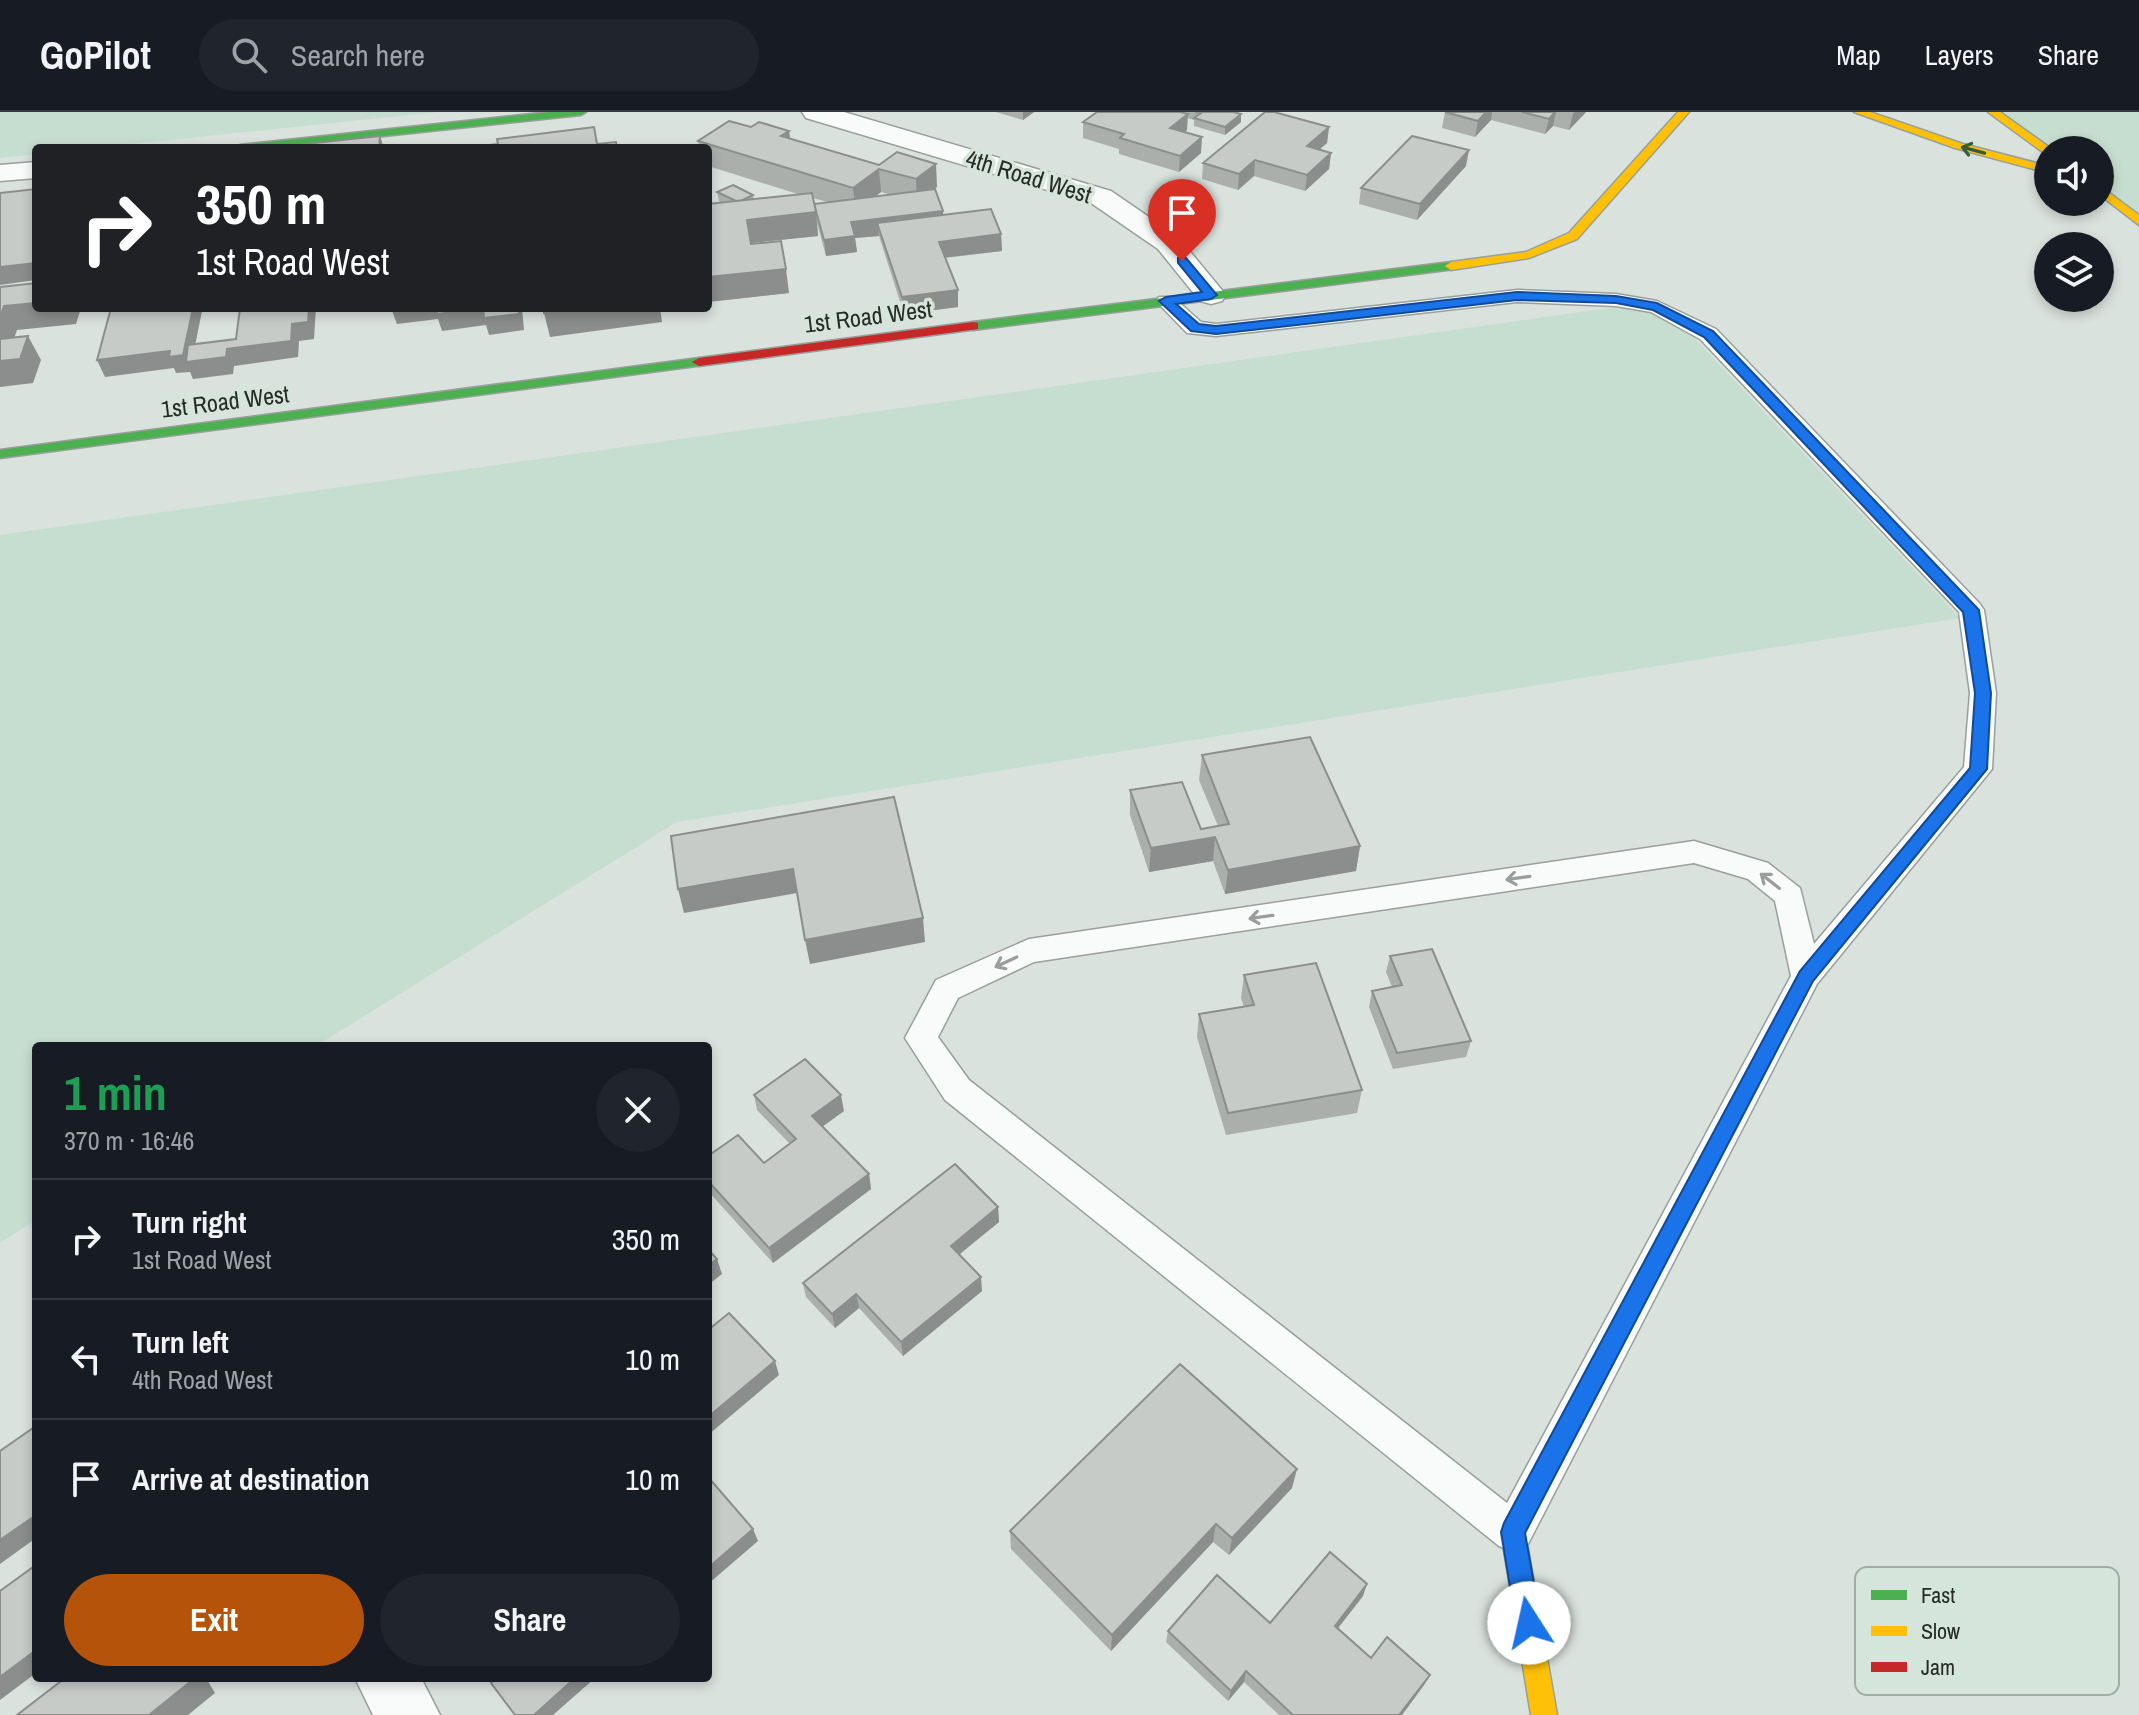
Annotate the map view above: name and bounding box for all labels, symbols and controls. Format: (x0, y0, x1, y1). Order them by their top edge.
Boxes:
search box (199, 19, 759, 91)
text: GoPilot (40, 30, 151, 81)
icon: search (227, 33, 271, 77)
text: Search here (291, 35, 425, 75)
text: Map (1836, 36, 1881, 74)
text: Layers (1925, 36, 1994, 74)
text: Share (2038, 36, 2099, 74)
map controls (2034, 136, 2114, 312)
button: sound (2034, 136, 2114, 216)
one-way arrow (1960, 141, 1986, 156)
street label: 4th Road West (962, 142, 1096, 210)
text: 350 m (196, 166, 326, 241)
icon: right (64, 176, 168, 280)
pin (1148, 179, 1216, 261)
icon: arrive (1160, 191, 1204, 235)
button: layers (2034, 232, 2114, 312)
text: 1st Road West (196, 238, 389, 286)
street label: 1st Road West (802, 292, 934, 340)
street label: 1st Road West (159, 377, 291, 425)
one-way arrow (1506, 871, 1531, 886)
one-way arrow (1760, 872, 1781, 890)
one-way arrow (1249, 910, 1274, 925)
one-way arrow (994, 955, 1018, 970)
text: 1 min (64, 1060, 167, 1125)
button: close (596, 1068, 680, 1152)
text: 370 m · 16:46 (64, 1123, 194, 1158)
text: Turn right (132, 1202, 246, 1242)
icon: right (64, 1217, 108, 1261)
text: 350 m (612, 1219, 680, 1259)
text: 1st Road West (132, 1242, 271, 1277)
text: Turn left (132, 1322, 229, 1362)
icon: left (64, 1337, 108, 1381)
text: 10 m (625, 1339, 680, 1379)
text: 4th Road West (132, 1362, 273, 1397)
icon: arrive (64, 1457, 108, 1501)
text: Arrive at destination (132, 1459, 370, 1499)
text: 10 m (625, 1459, 680, 1499)
legend (1855, 1567, 2119, 1695)
button: Exit (64, 1574, 364, 1666)
button: Share (380, 1574, 680, 1666)
text: Fast (1921, 1580, 1955, 1610)
position arrow (1487, 1581, 1571, 1665)
text: Slow (1921, 1616, 1960, 1646)
text: Jam (1921, 1652, 1955, 1682)

